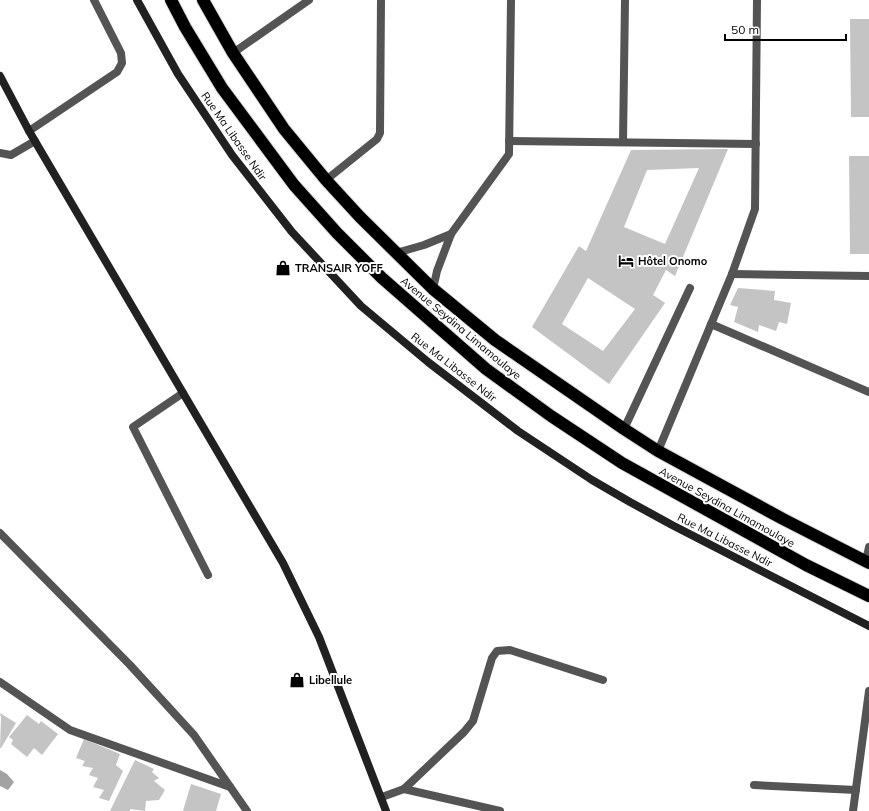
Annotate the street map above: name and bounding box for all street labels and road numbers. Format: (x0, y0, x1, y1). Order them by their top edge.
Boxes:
street label: Rue Ma Libasse Ndir (198, 89, 270, 183)
street label: Avenue Seydina Limamoulaye (398, 273, 524, 383)
street label: Rue Ma Libasse Ndir (408, 329, 500, 405)
street label: Avenue Seydina Limamoulaye (657, 464, 797, 550)
street label: Rue Ma Libasse Ndir (675, 510, 775, 570)

